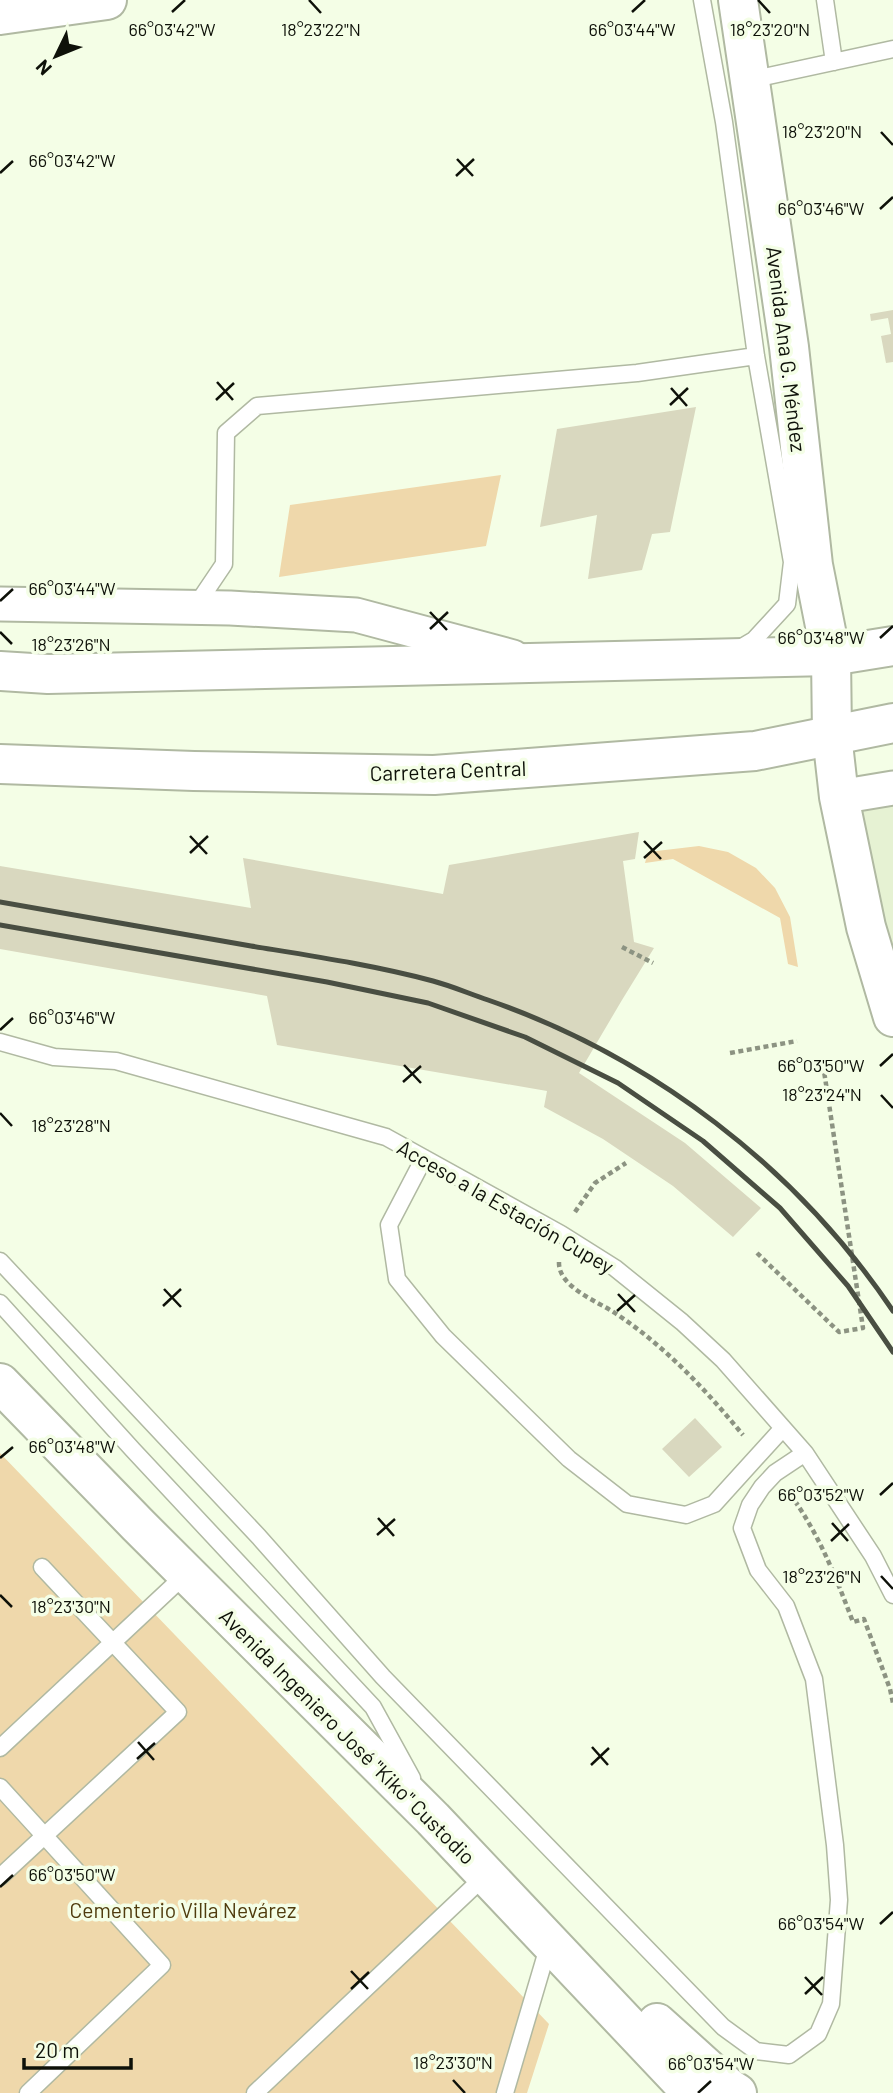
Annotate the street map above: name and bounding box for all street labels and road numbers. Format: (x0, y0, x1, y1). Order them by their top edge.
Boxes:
street label: Avenida Ana G. Méndez (762, 245, 812, 453)
street label: Carretera Central (369, 755, 527, 785)
street label: Acceso a la Estación Cupey (393, 1134, 619, 1278)
street label: Avenida Ingeniero José "Kiko" Custodio (215, 1603, 481, 1869)

